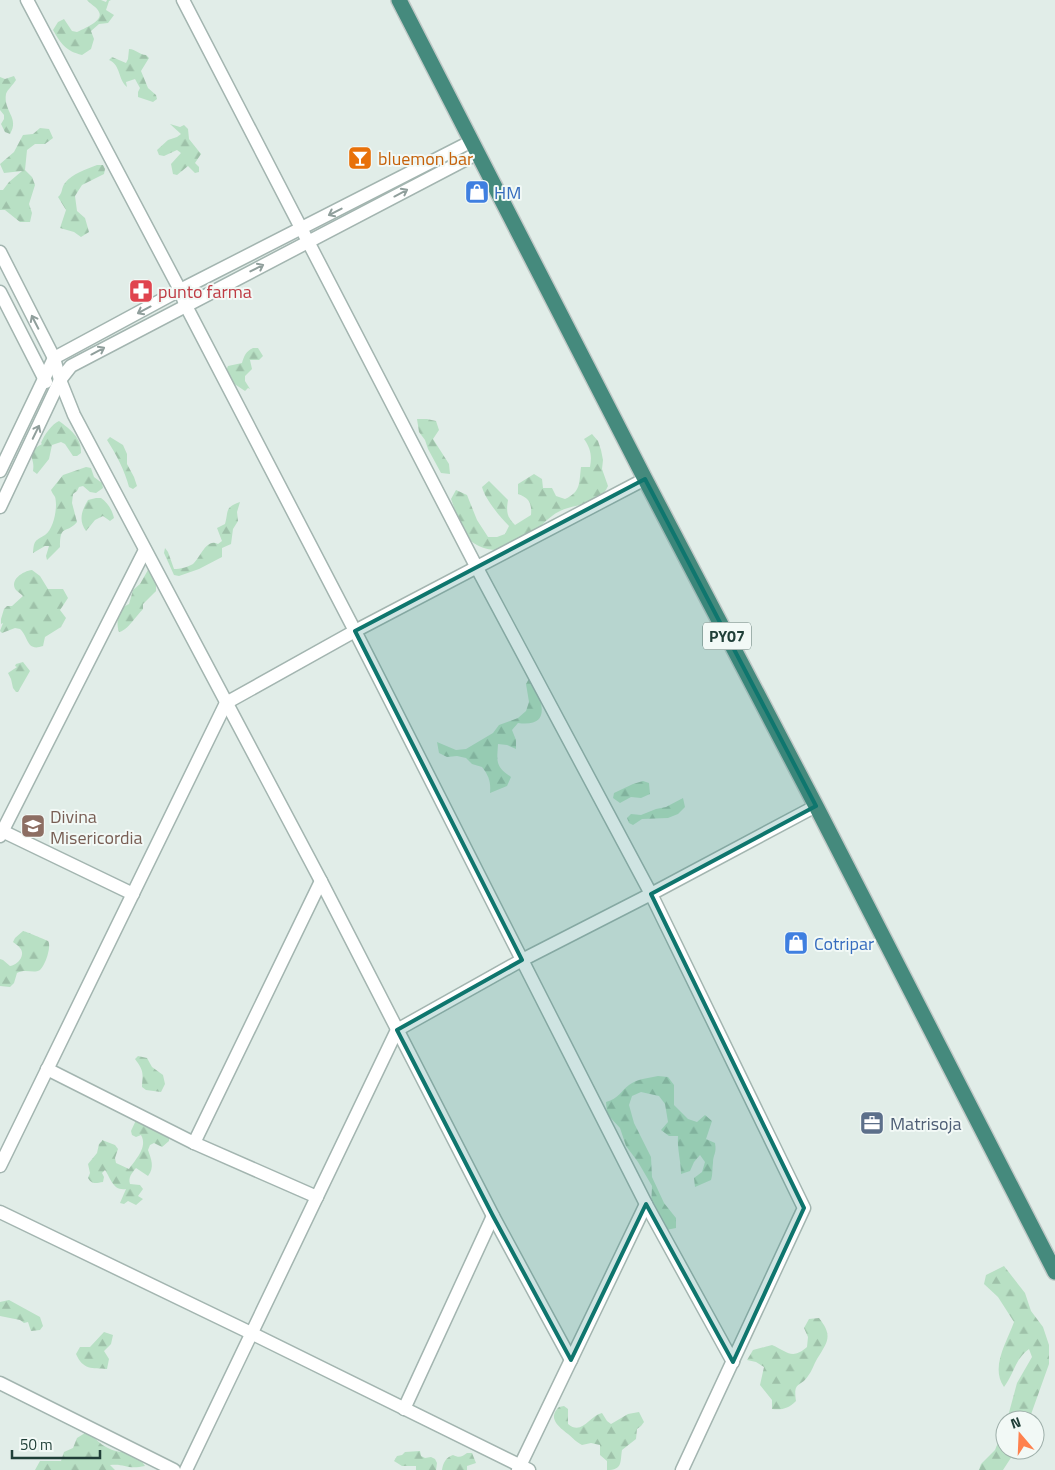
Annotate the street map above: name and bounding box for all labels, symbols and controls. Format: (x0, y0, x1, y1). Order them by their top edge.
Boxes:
bar icon: bluemon bar (347, 145, 373, 171)
place label: bluemon bar (378, 145, 473, 172)
shop icon: HM (464, 179, 490, 205)
place label: HM (494, 179, 521, 206)
one-way arrow (394, 188, 409, 198)
one-way arrow (328, 207, 343, 217)
one-way arrow (249, 263, 264, 272)
pharmacy icon: punto farma (128, 278, 154, 304)
place label: punto farma (158, 278, 252, 305)
one-way arrow (137, 306, 152, 315)
one-way arrow (30, 315, 40, 330)
one-way arrow (90, 346, 105, 355)
one-way arrow (32, 425, 42, 440)
road number: PY07 (703, 622, 751, 650)
place label: Divina Misericordia (50, 803, 142, 851)
school or university icon: Divina Misericordia (20, 813, 46, 839)
shop icon: Cotripar (783, 930, 809, 956)
place label: Cotripar (814, 930, 874, 957)
office icon: Matrisoja (859, 1110, 885, 1136)
place label: Matrisoja (890, 1110, 961, 1137)
north arrow (995, 1410, 1045, 1460)
text: N (1008, 1411, 1024, 1434)
scale bar (12, 1428, 100, 1460)
text: 50 m (20, 1433, 53, 1456)

